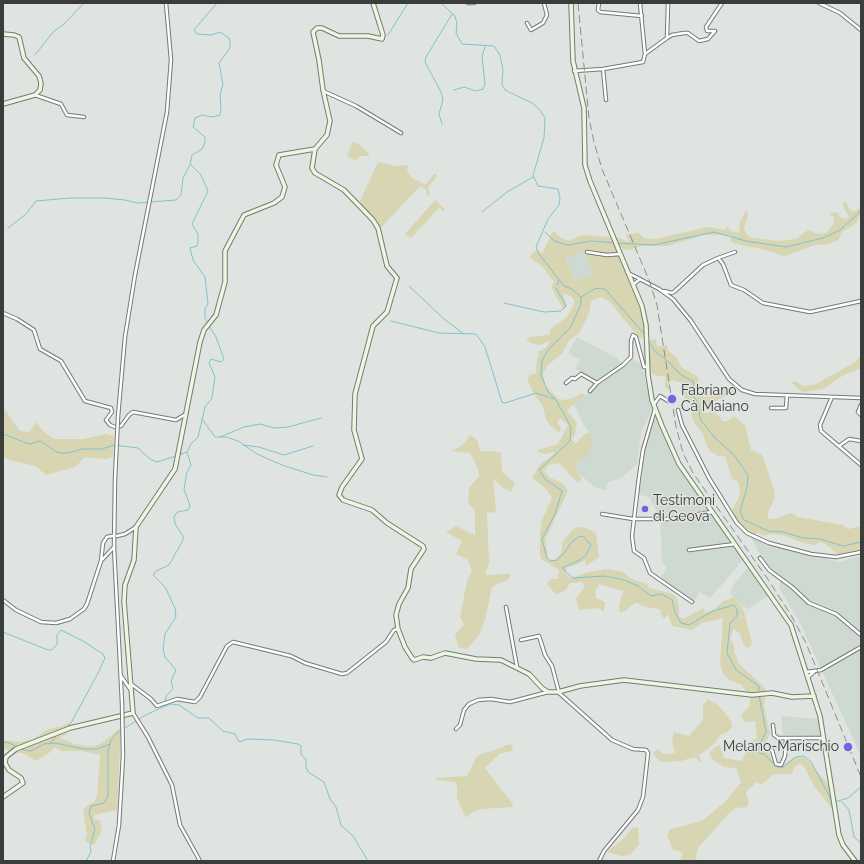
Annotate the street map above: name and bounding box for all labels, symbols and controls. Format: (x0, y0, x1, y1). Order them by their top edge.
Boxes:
place label: Fabriano Cà Maiano (681, 383, 749, 416)
marker: Fabriano Cà Maiano (666, 393, 678, 405)
place label: Testimoni di Geova (653, 493, 715, 526)
marker: Testimoni di Geova (640, 504, 650, 514)
place label: Melano-Marischio (723, 739, 839, 755)
marker: Melano-Marischio (842, 741, 854, 753)

